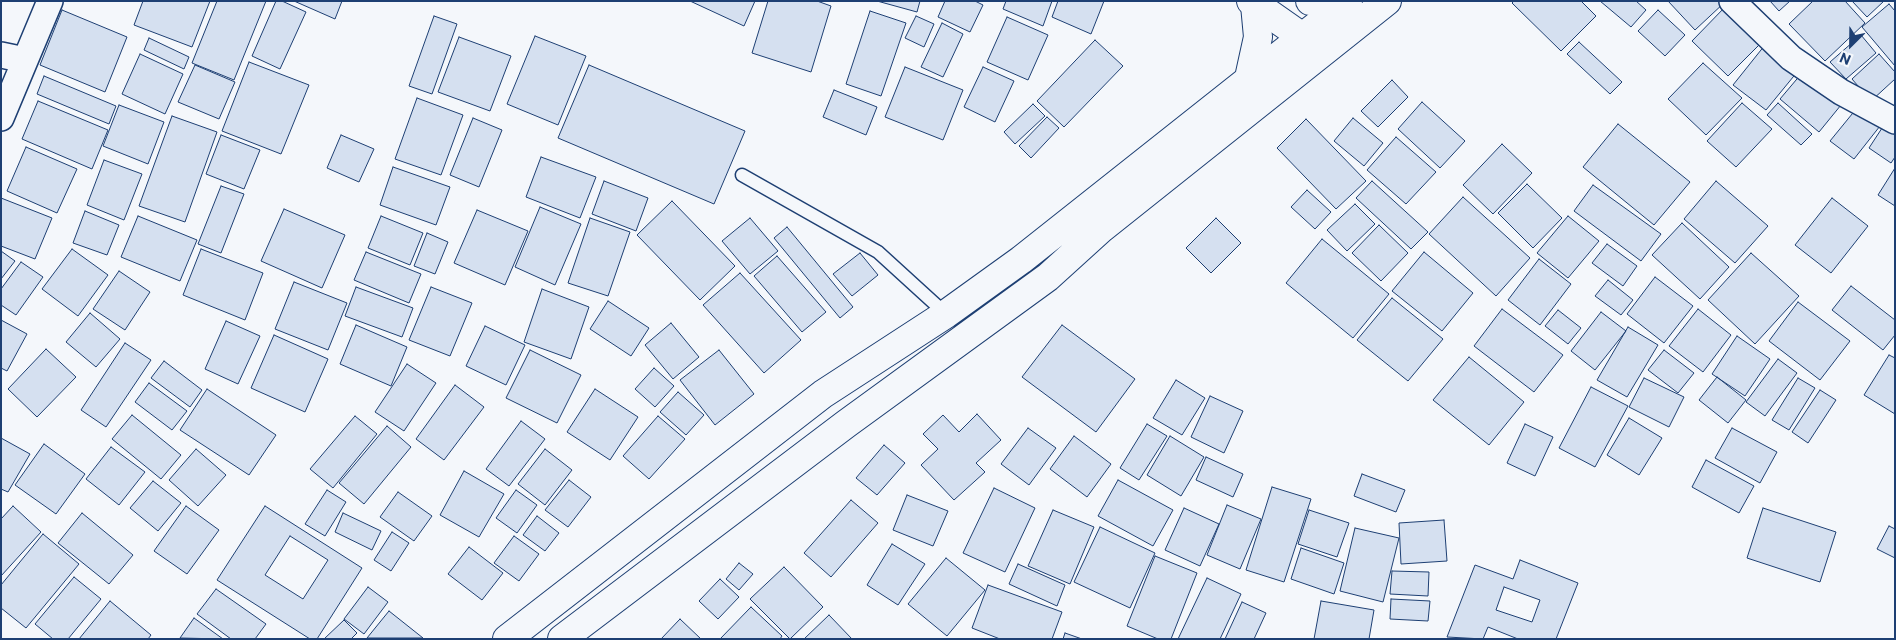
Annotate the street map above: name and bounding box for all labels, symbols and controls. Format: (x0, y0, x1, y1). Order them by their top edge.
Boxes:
north arrow (1826, 20, 1876, 70)
text: N (1837, 49, 1853, 69)

